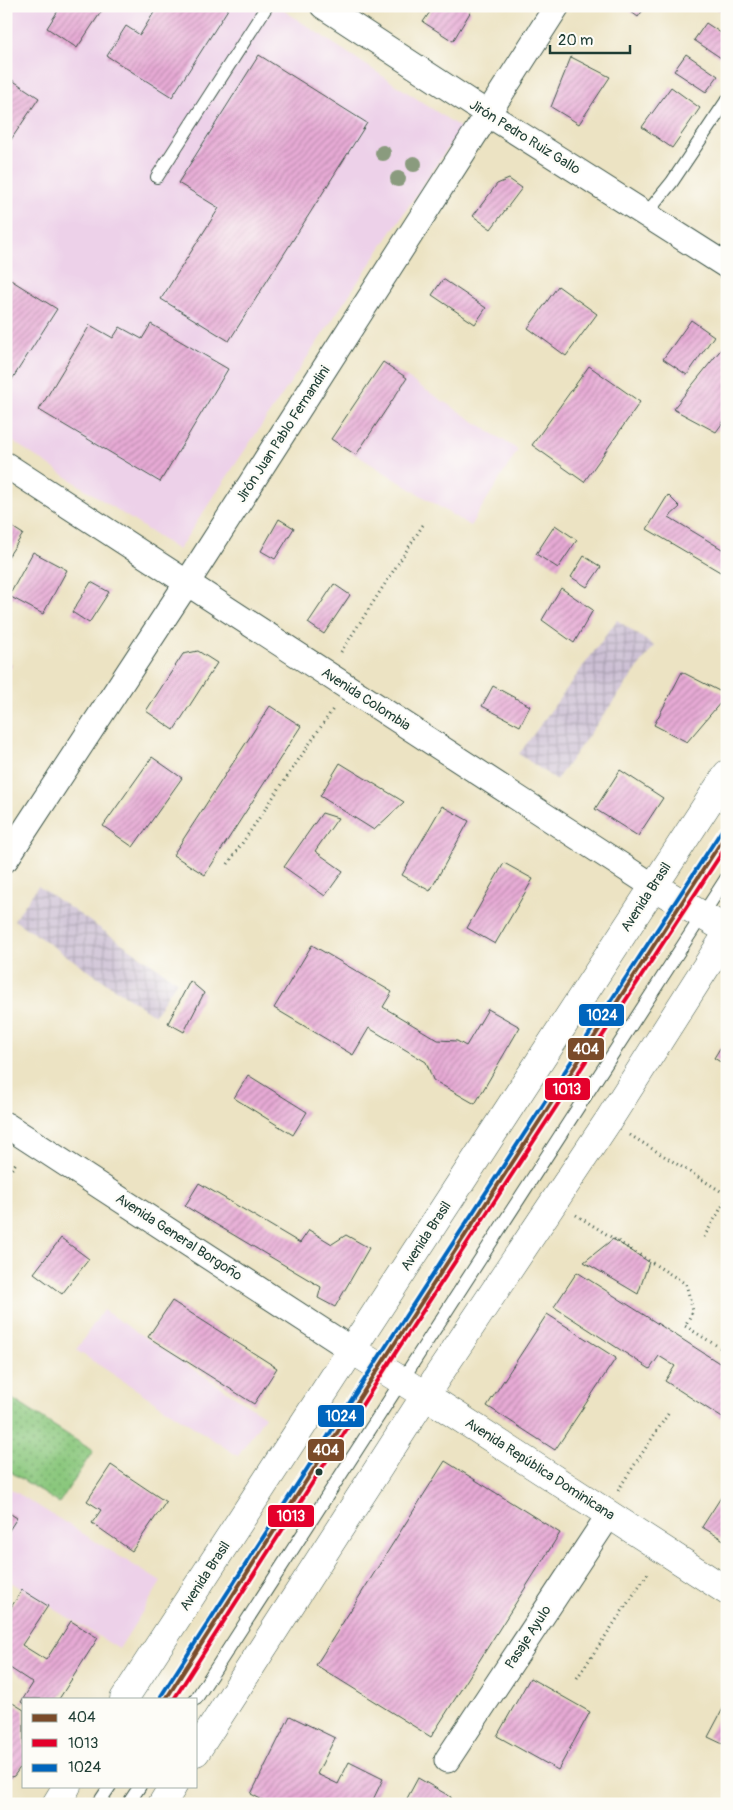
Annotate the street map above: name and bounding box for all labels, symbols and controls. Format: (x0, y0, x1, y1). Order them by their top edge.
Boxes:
scale bar (550, 22, 630, 54)
text: 20 m (558, 31, 593, 50)
street label: Jirón Pedro Ruiz Gallo (466, 96, 584, 178)
street label: Jirón Juan Pablo Fernandini (232, 362, 334, 506)
street label: Avenida Colombia (318, 664, 414, 734)
street label: Avenida Brasil (617, 859, 675, 935)
line badge: 1024 (578, 1003, 625, 1027)
text: 1024 (587, 1007, 618, 1024)
line badge: 404 (567, 1037, 605, 1061)
text: 404 (573, 1041, 600, 1058)
line badge: 1013 (544, 1077, 591, 1101)
text: 1013 (553, 1081, 581, 1098)
street label: Avenida General Borgoño (113, 1190, 246, 1284)
street label: Avenida Brasil (397, 1198, 455, 1274)
line badge: 1024 (317, 1404, 365, 1428)
text: 1024 (326, 1408, 357, 1425)
street label: Avenida República Dominicana (462, 1414, 618, 1524)
line badge: 404 (307, 1438, 345, 1462)
text: 404 (313, 1442, 340, 1459)
unlabelled marker (314, 1467, 324, 1477)
line badge: 1013 (267, 1504, 315, 1528)
text: 1013 (277, 1508, 305, 1525)
street label: Avenida Brasil (176, 1538, 234, 1614)
street label: Pasaje Ayulo (501, 1602, 555, 1672)
legend (22, 1698, 198, 1788)
text: 404 (68, 1708, 96, 1727)
text: 1013 (68, 1734, 98, 1753)
text: 1024 (68, 1758, 101, 1777)

